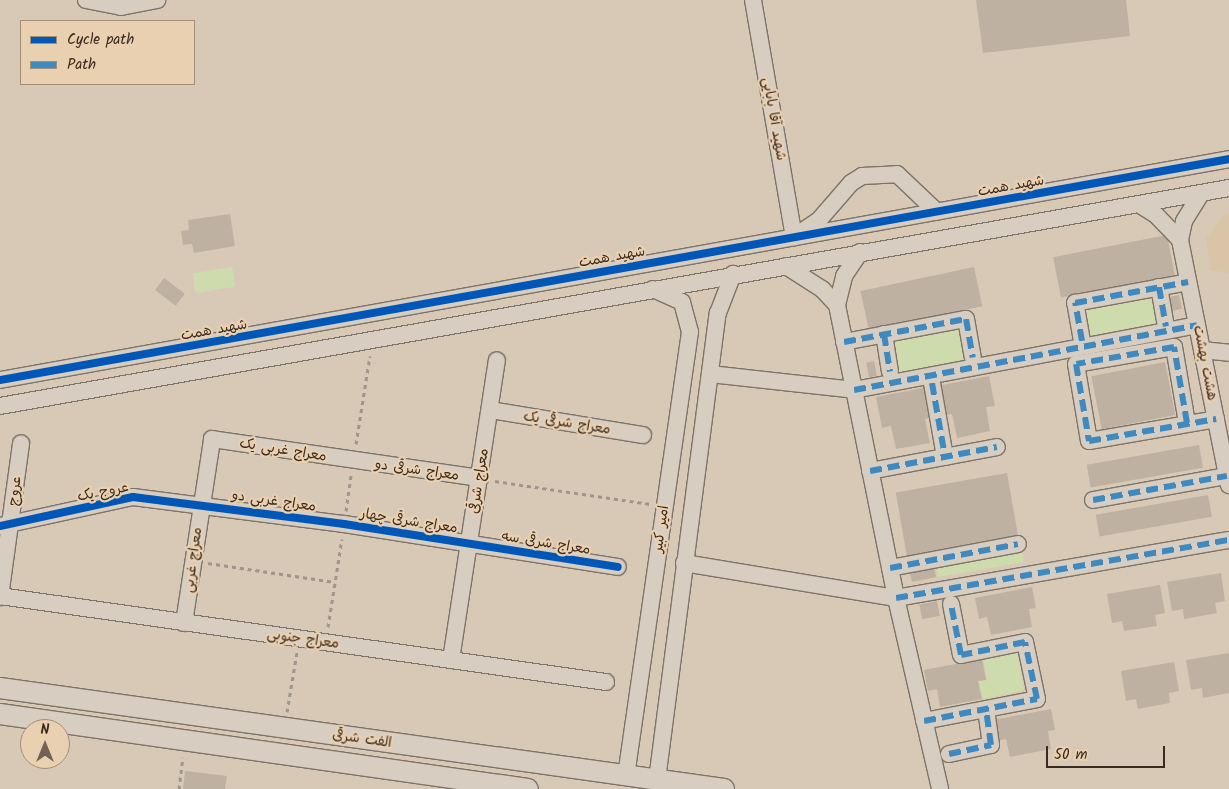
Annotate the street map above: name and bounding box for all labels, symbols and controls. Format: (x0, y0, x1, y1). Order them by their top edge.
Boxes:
legend (20, 20, 195, 85)
text: Cycle path (67, 28, 134, 52)
text: Path (67, 53, 96, 77)
street label: شهید آقا بابایی (758, 76, 790, 162)
street label: شهید همت (977, 172, 1045, 200)
street label: شهید همت (578, 243, 646, 271)
street label: شهید همت (180, 316, 248, 344)
street label: هشت بهشت (1189, 324, 1221, 402)
street label: معراج شرقی یک (522, 408, 612, 438)
street label: معراج غربی یک (238, 435, 328, 465)
street label: معراج شرقی (466, 447, 492, 515)
street label: معراج شرقی دو (374, 456, 460, 484)
street label: عروج (5, 475, 25, 507)
street label: عروج یک (76, 479, 130, 505)
street label: معراج غربی دو (231, 487, 317, 515)
street label: امیر کبیر (649, 504, 673, 554)
street label: معراج شرقی چهار (359, 505, 459, 537)
street label: معراج غربی (180, 526, 206, 594)
street label: معراج شرقی سه (500, 528, 592, 558)
street label: معراج جنوبی (266, 626, 340, 652)
north arrow (20, 719, 70, 769)
text: N (41, 719, 49, 741)
street label: الفت شرقی (331, 727, 393, 751)
scale bar (1049, 736, 1168, 768)
text: 50 m (1054, 743, 1088, 767)

